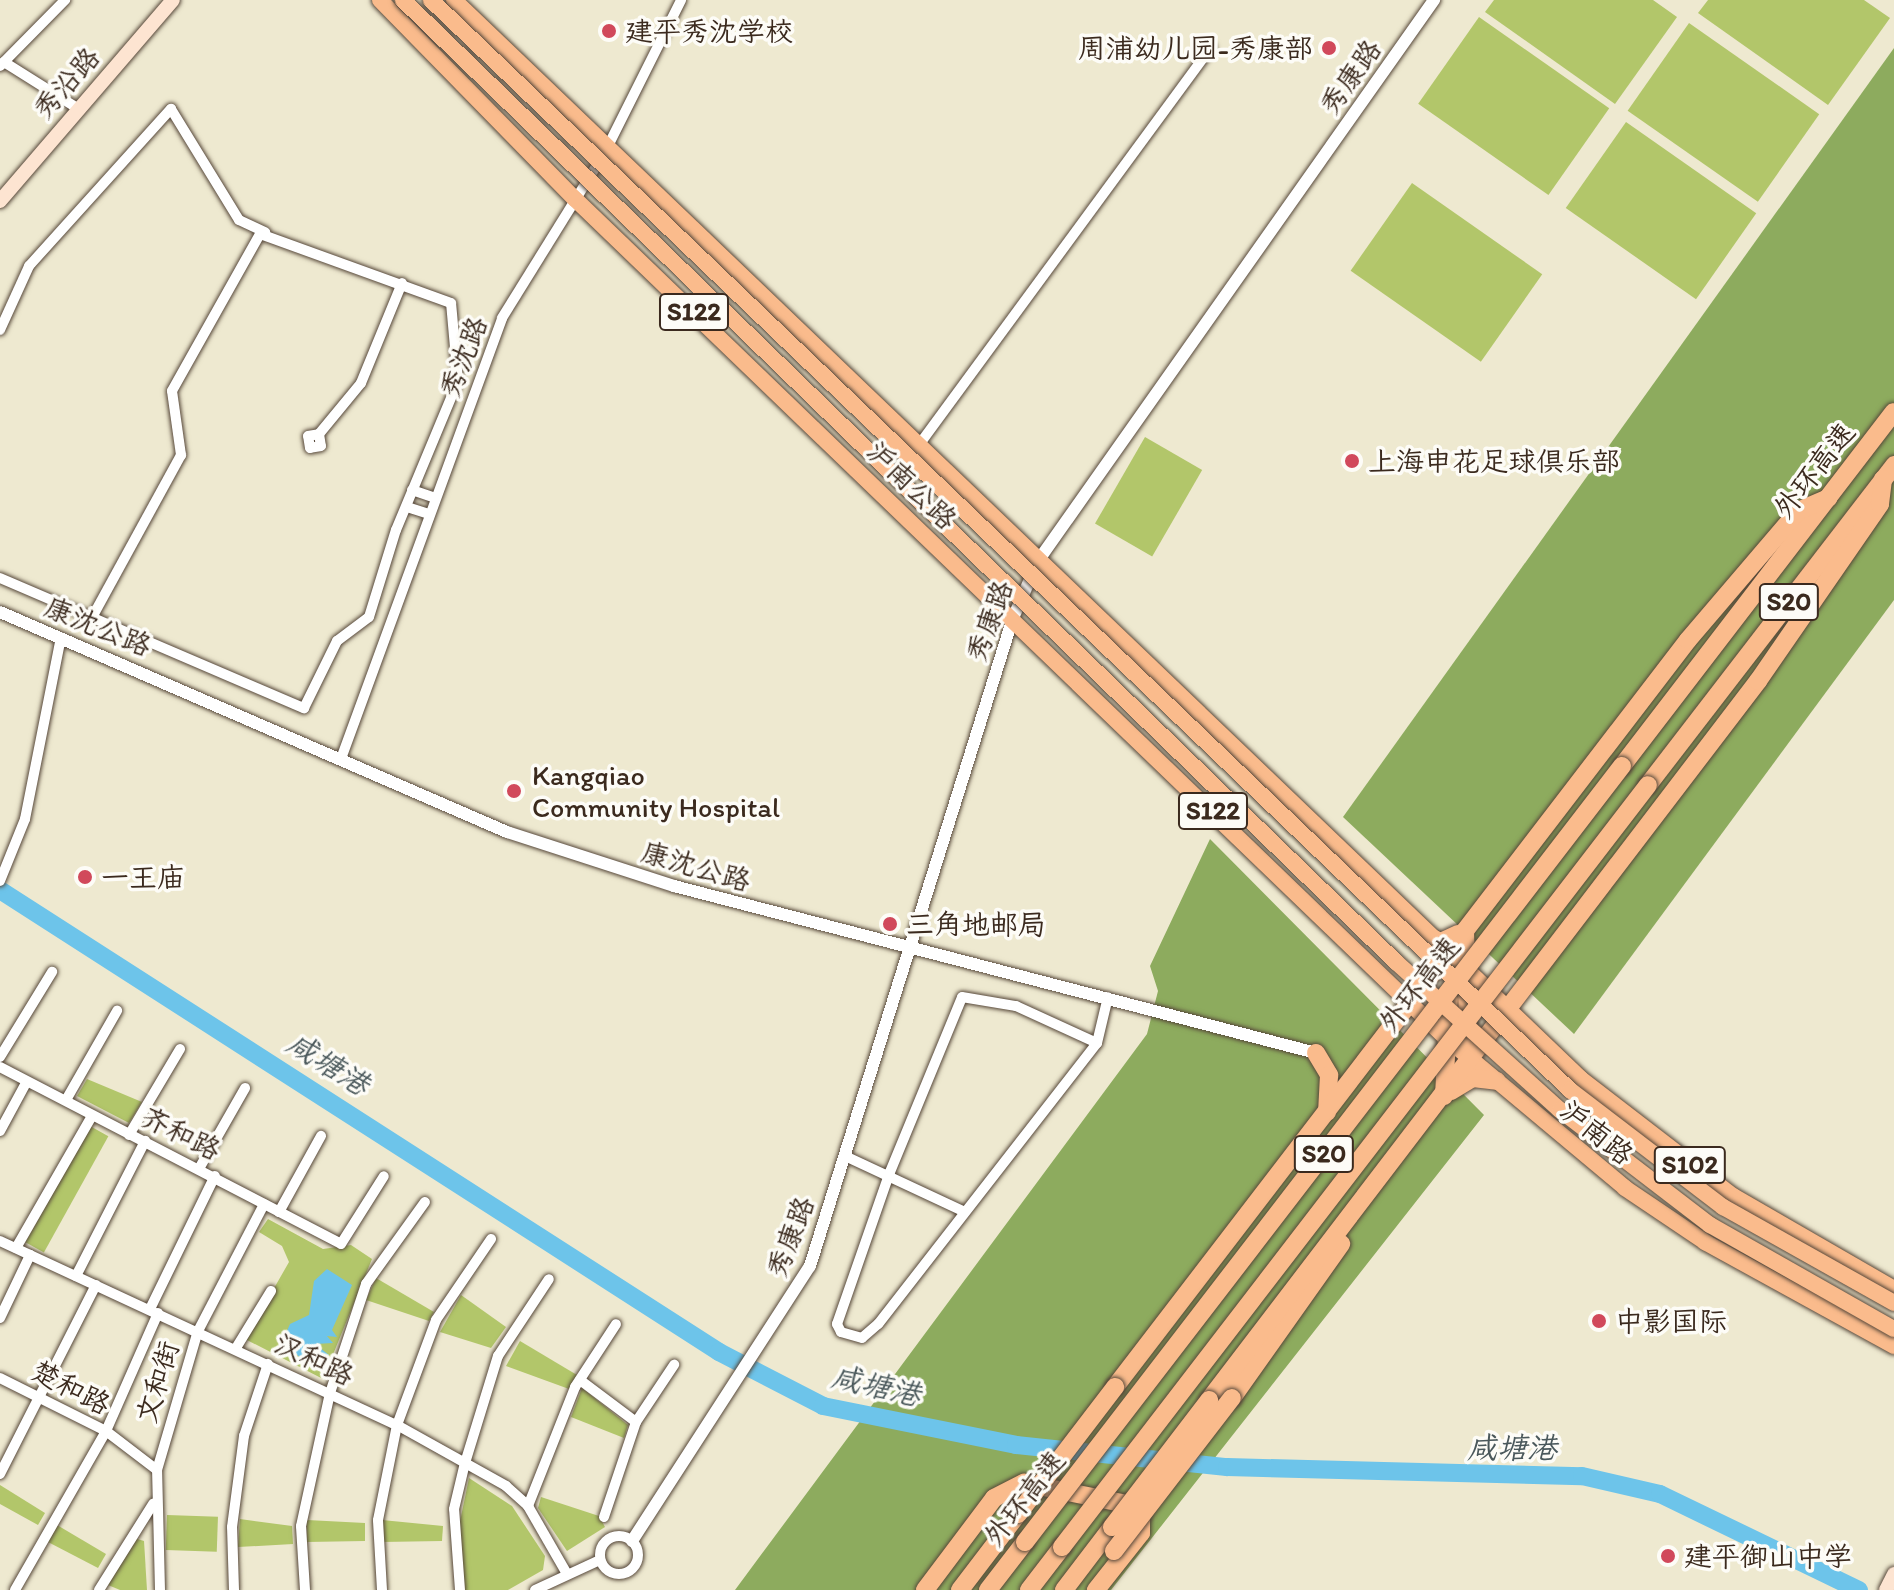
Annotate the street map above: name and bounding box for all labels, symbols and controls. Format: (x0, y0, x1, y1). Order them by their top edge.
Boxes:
place label: 建平秀沈学校 (625, 14, 793, 48)
marker: 建平秀沈学校 (600, 22, 618, 40)
place label: 周浦幼儿园-秀康部 (1078, 31, 1313, 65)
street label: 秀康路 (1312, 33, 1388, 121)
marker: 周浦幼儿园-秀康部 (1320, 39, 1338, 57)
street label: 秀沿路 (26, 40, 106, 126)
road number: S122 (658, 290, 730, 334)
street label: 秀沈路 (432, 312, 494, 402)
street label: 外环高速 (1766, 416, 1862, 524)
street label: 沪南公路 (860, 434, 964, 536)
place label: 上海申花足球俱乐部 (1368, 444, 1620, 478)
marker: 上海申花足球俱乐部 (1343, 452, 1361, 470)
street label: 秀康路 (959, 576, 1019, 666)
road number: S20 (1757, 580, 1821, 624)
street label: 康沈公路 (40, 589, 156, 663)
place label: Kangqiao Community Hospital (532, 758, 779, 824)
marker: Kangqiao Community Hospital (503, 780, 525, 802)
road number: S122 (1177, 789, 1249, 833)
street label: 康沈公路 (638, 834, 754, 898)
place label: 一王庙 (101, 860, 185, 894)
marker: 一王庙 (76, 868, 94, 886)
place label: 三角地邮局 (906, 907, 1046, 941)
marker: 三角地邮局 (881, 915, 899, 933)
street label: 外环高速 (1371, 930, 1467, 1038)
water label: 咸塘港 (280, 1025, 376, 1103)
street label: 沪南路 (1554, 1093, 1640, 1171)
street label: 齐和路 (136, 1099, 226, 1167)
road number: S20 (1292, 1132, 1356, 1176)
road number: S102 (1652, 1143, 1728, 1187)
street label: 秀康路 (759, 1192, 821, 1282)
place label: 中影国际 (1615, 1304, 1727, 1338)
marker: 中影国际 (1590, 1312, 1608, 1330)
street label: 汉和路 (269, 1326, 359, 1392)
street label: 文和街 (129, 1337, 185, 1427)
street label: 楚和路 (26, 1353, 116, 1421)
water label: 咸塘港 (828, 1358, 924, 1414)
water label: 咸塘港 (1467, 1430, 1557, 1466)
street label: 外环高速 (976, 1444, 1072, 1552)
place label: 建平御山中学 (1684, 1539, 1852, 1573)
marker: 建平御山中学 (1659, 1547, 1677, 1565)

